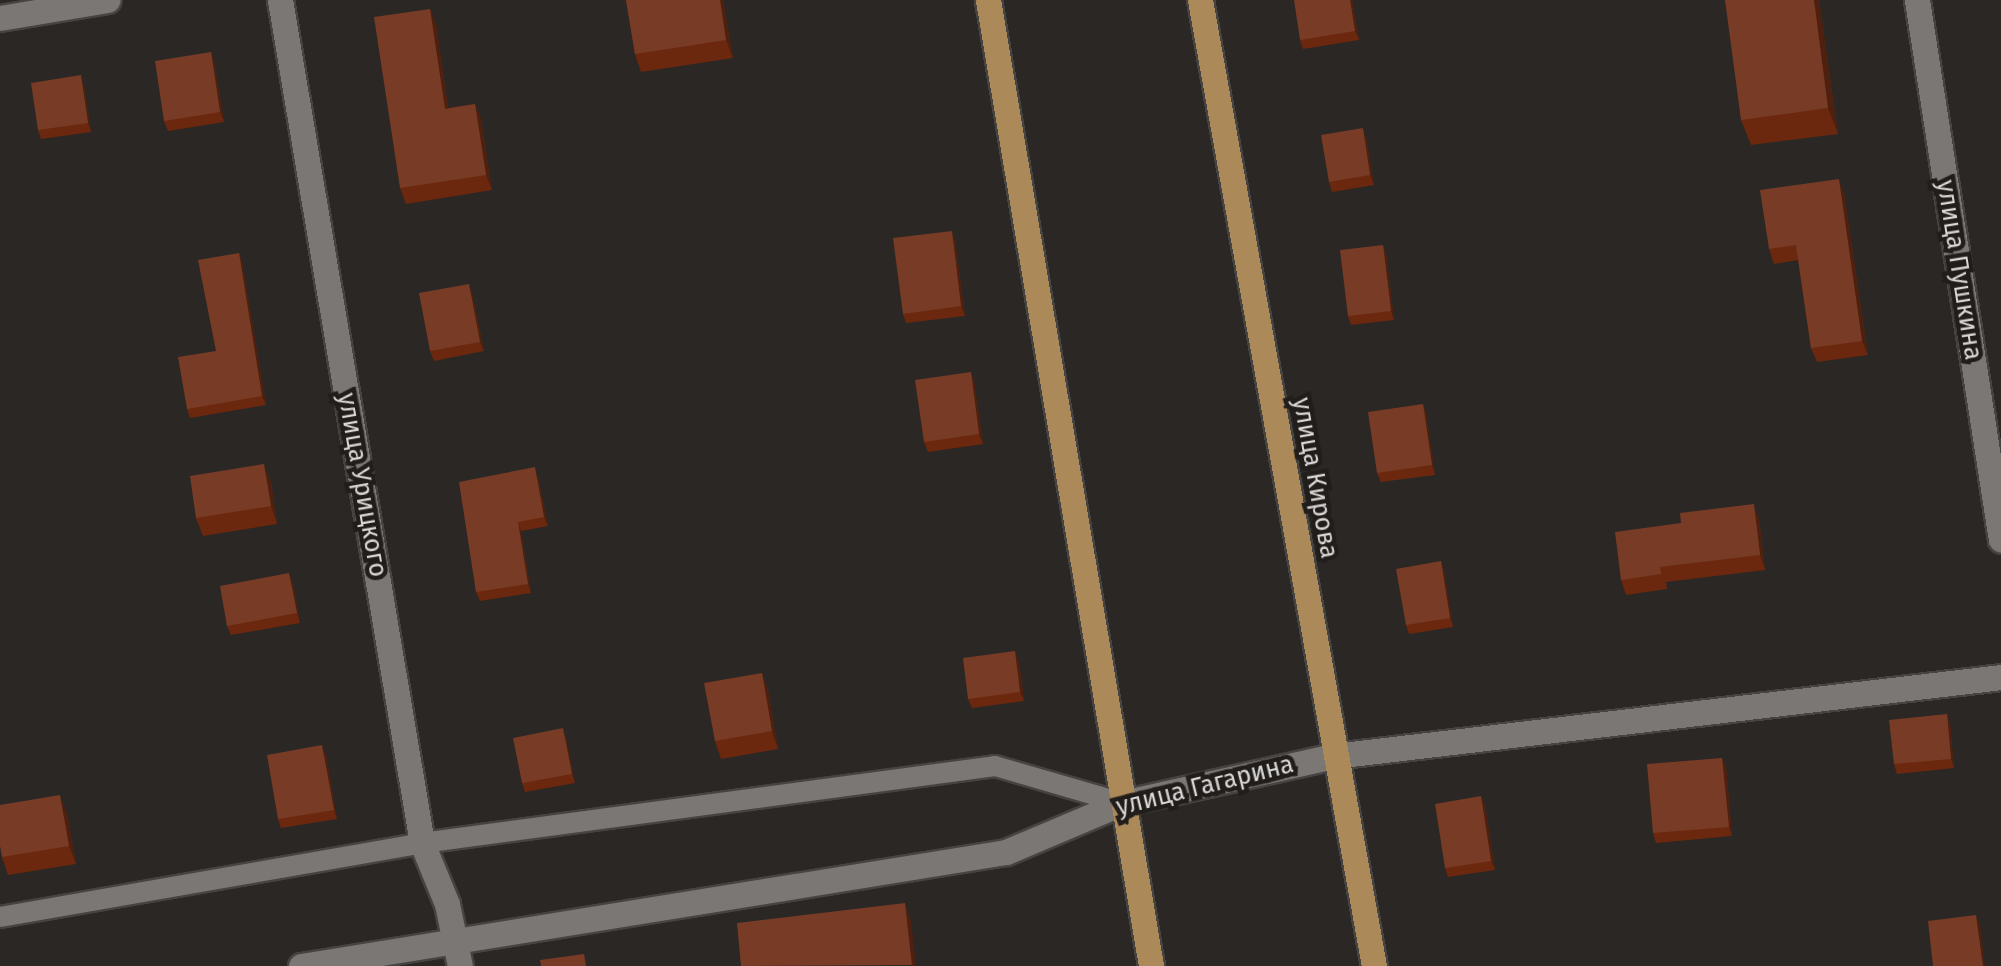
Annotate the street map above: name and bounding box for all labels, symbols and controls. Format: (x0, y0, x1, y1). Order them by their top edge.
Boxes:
street label: улица Пушкина (1930, 178, 1988, 362)
street label: улица Урицкого (331, 391, 393, 579)
street label: улица Кирова (1286, 395, 1344, 561)
street label: улица Гагарина (1113, 749, 1297, 823)

